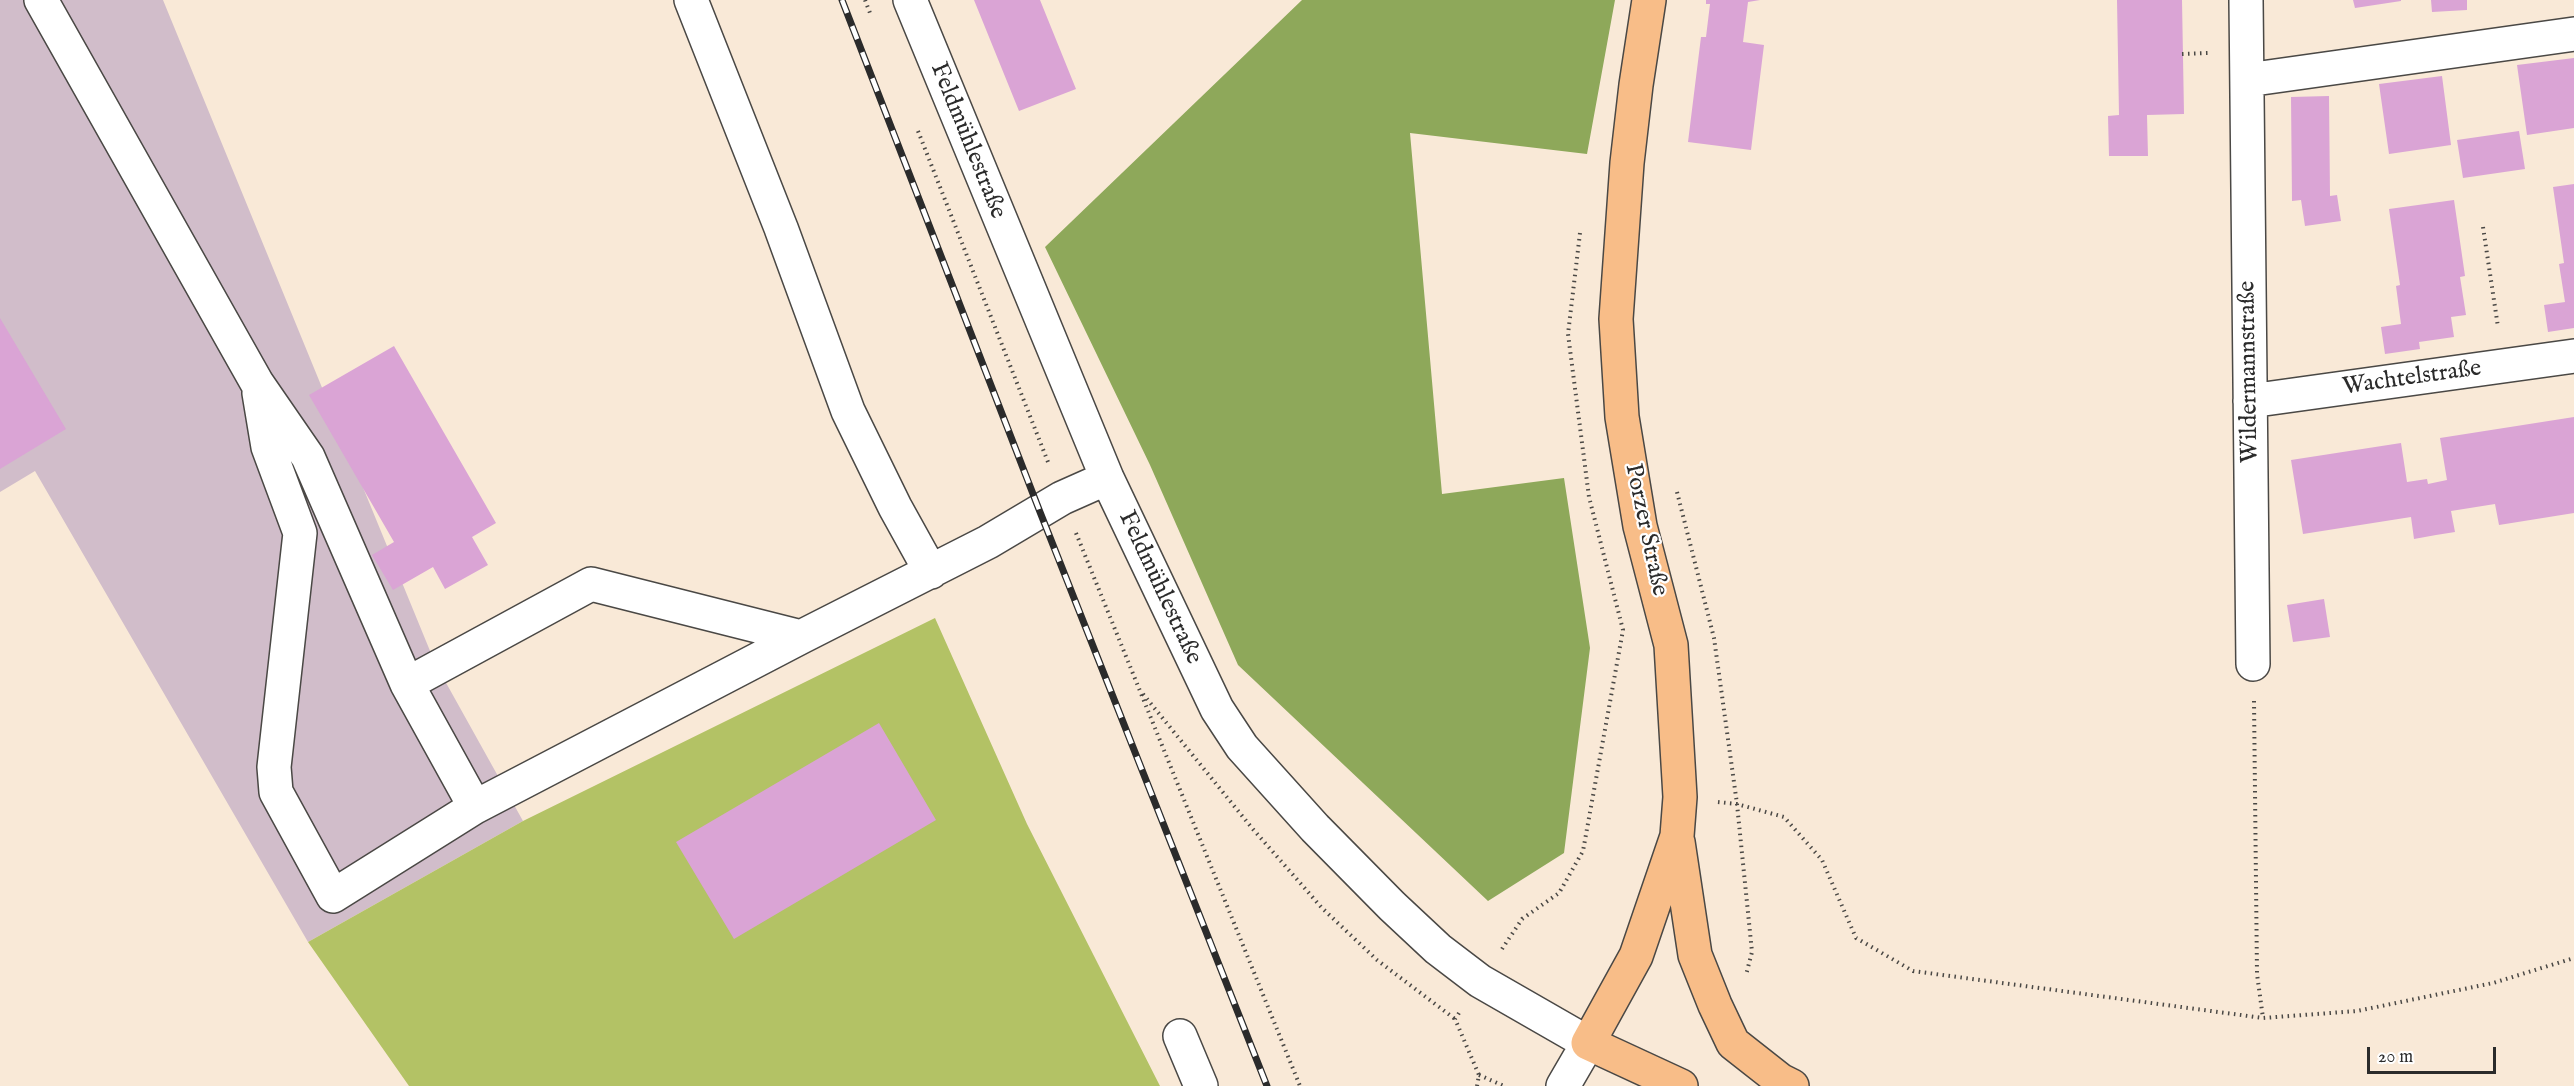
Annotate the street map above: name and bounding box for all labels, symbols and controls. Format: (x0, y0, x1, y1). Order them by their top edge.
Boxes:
street label: Feldmühlestraße (923, 59, 1011, 223)
street label: Wildermannstraße (2234, 281, 2266, 463)
street label: Wachtelstraße (2341, 355, 2483, 403)
street label: Porzer Straße (1617, 461, 1673, 599)
street label: Feldmühlestraße (1111, 507, 1207, 669)
scale bar (2370, 1035, 2499, 1073)
text: 20 m (2378, 1046, 2413, 1069)

